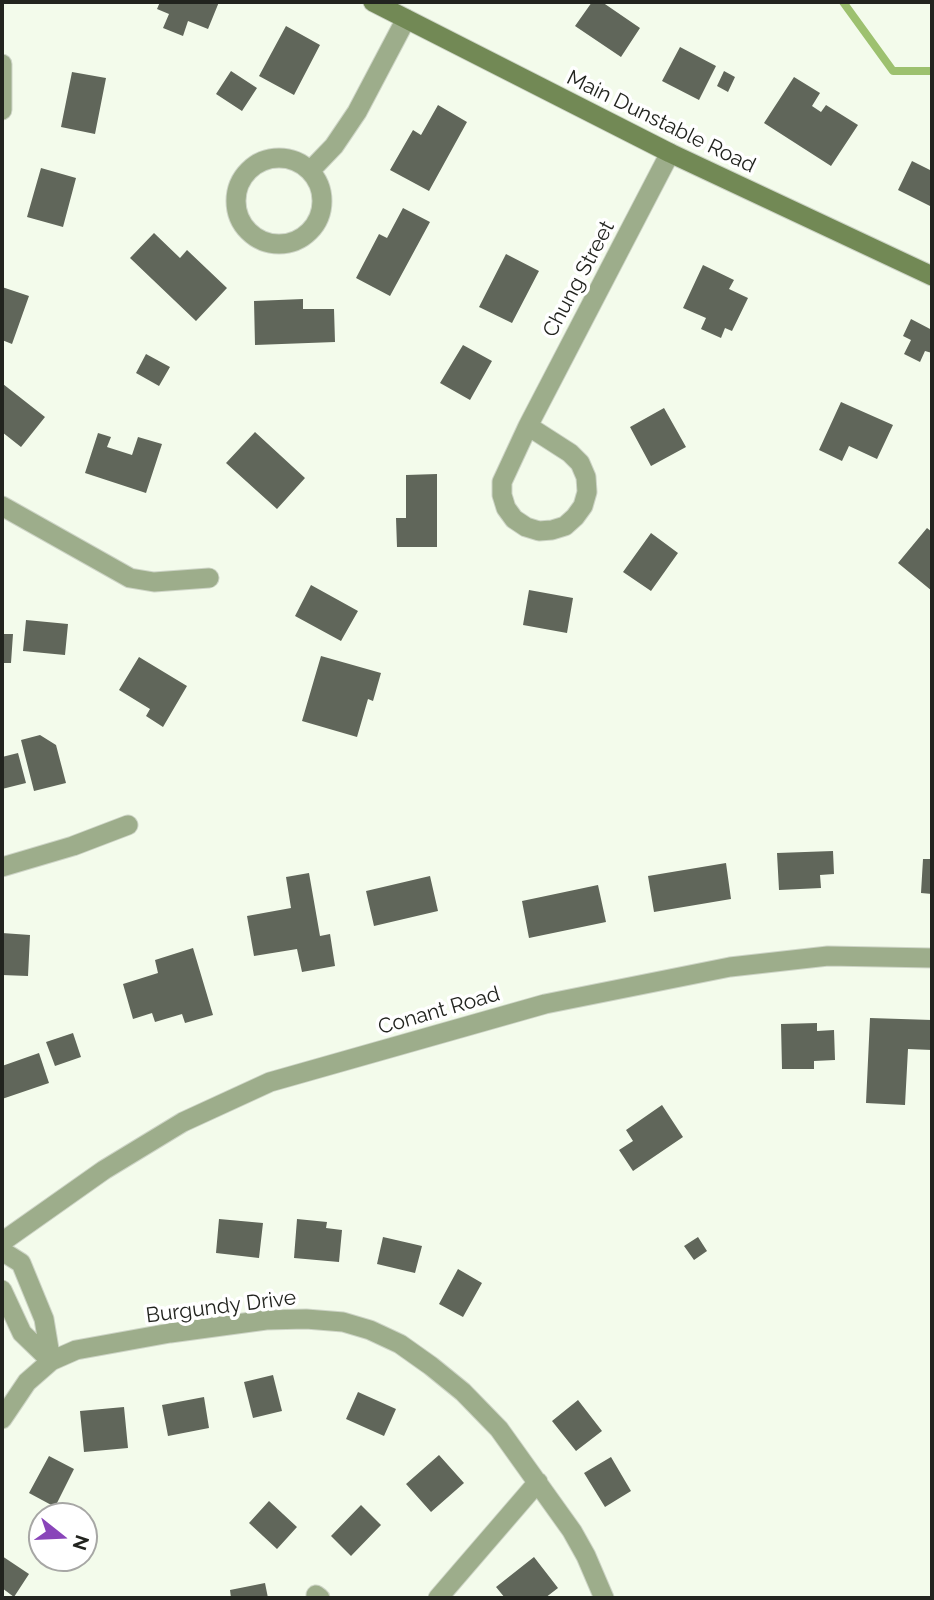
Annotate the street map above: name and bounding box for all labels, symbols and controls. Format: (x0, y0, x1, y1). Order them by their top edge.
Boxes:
street label: Main Dunstable Road (562, 65, 760, 179)
street label: Chung Street (538, 217, 620, 341)
street label: Conant Road (375, 982, 503, 1040)
street label: Burgundy Drive (144, 1285, 298, 1329)
north arrow (28, 1502, 98, 1572)
text: N (68, 1533, 94, 1553)

